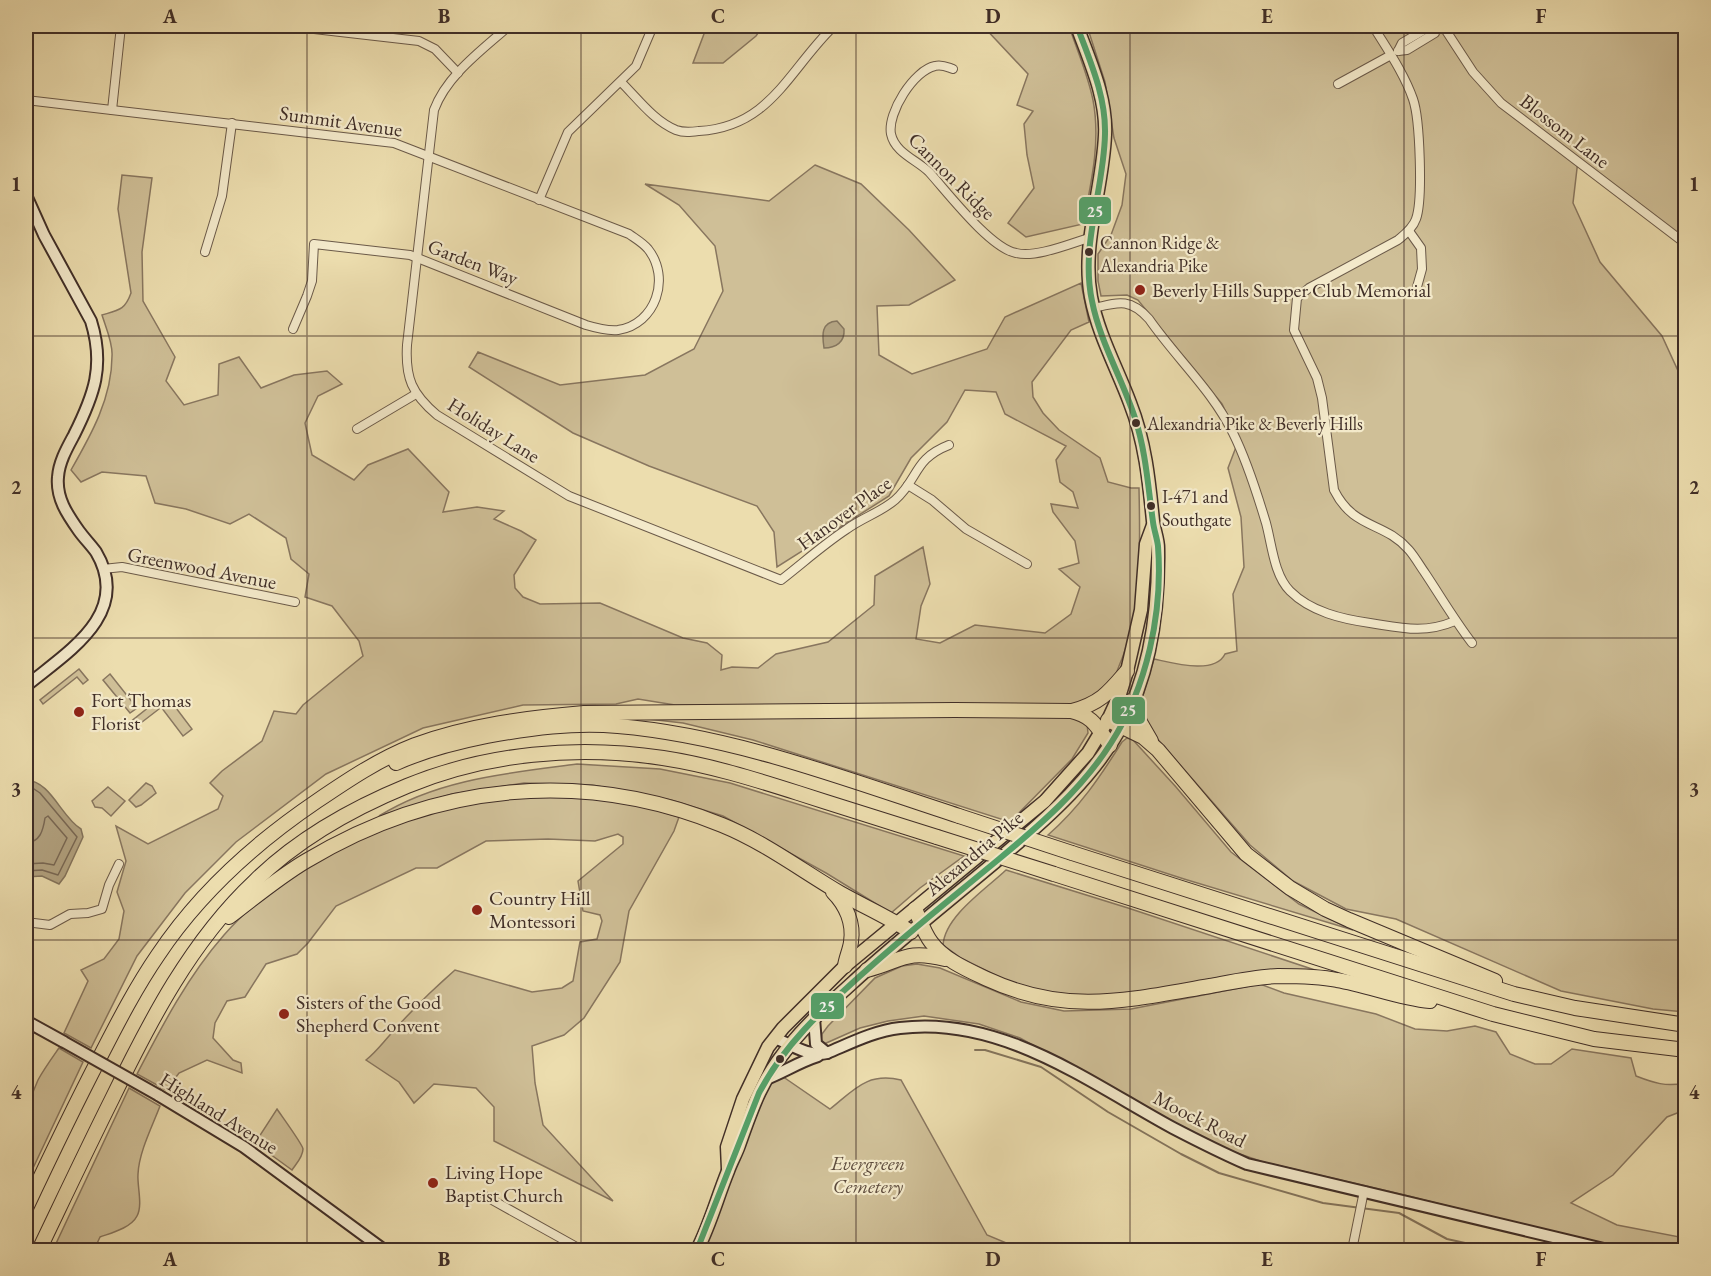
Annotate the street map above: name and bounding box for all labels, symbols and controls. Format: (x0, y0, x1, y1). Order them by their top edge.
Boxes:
text: A (162, 3, 178, 29)
text: B (438, 3, 450, 29)
text: C (711, 3, 725, 29)
text: D (985, 3, 1001, 29)
text: E (1261, 3, 1273, 29)
text: F (1536, 3, 1547, 29)
street label: Blossom Lane (1515, 88, 1615, 174)
street label: Summit Avenue (278, 100, 404, 142)
street label: Cannon Ridge (903, 127, 1001, 225)
text: 1 (11, 171, 21, 197)
text: 1 (1689, 171, 1699, 197)
line badge: 25 (1078, 196, 1112, 225)
text: 25 (1087, 201, 1103, 222)
place label: Cannon Ridge & Alexandria Pike (1099, 231, 1220, 277)
street label: Garden Way (424, 233, 522, 291)
marker: Cannon Ridge & Alexandria Pike (1083, 246, 1095, 258)
place label: Beverly Hills Supper Club Memorial (1152, 277, 1431, 303)
marker: Beverly Hills Supper Club Memorial (1133, 283, 1147, 297)
street label: Holiday Lane (443, 391, 545, 469)
place label: Alexandria Pike & Beverly Hills (1146, 412, 1363, 435)
marker: Alexandria Pike & Beverly Hills (1130, 417, 1142, 429)
street label: Hanover Place (792, 470, 896, 556)
text: 2 (11, 474, 22, 500)
text: 2 (1689, 474, 1700, 500)
place label: I-471 and Southgate (1162, 485, 1231, 531)
marker: I-471 and Southgate (1145, 500, 1157, 512)
street label: Greenwood Avenue (125, 541, 279, 595)
place label: Fort Thomas Florist (91, 687, 191, 736)
line badge: 25 (1111, 696, 1146, 725)
text: 25 (1120, 700, 1136, 721)
marker: Fort Thomas Florist (72, 705, 86, 719)
text: 3 (11, 776, 21, 802)
text: 3 (1689, 776, 1699, 802)
street label: Alexandria Pike (919, 804, 1028, 902)
place label: Country Hill Montessori (489, 885, 591, 934)
marker: Country Hill Montessori (470, 903, 484, 917)
place label: Sisters of the Good Shepherd Convent (296, 989, 442, 1038)
line badge: 25 (810, 992, 845, 1020)
text: 25 (819, 996, 835, 1017)
marker: Sisters of the Good Shepherd Convent (277, 1007, 291, 1021)
unlabelled marker (774, 1053, 786, 1065)
street label: Highland Avenue (155, 1066, 283, 1160)
text: 4 (11, 1079, 22, 1105)
text: 4 (1689, 1079, 1700, 1105)
street label: Moock Road (1149, 1085, 1252, 1154)
park label: Evergreen Cemetery (830, 1150, 905, 1199)
place label: Living Hope Baptist Church (445, 1159, 563, 1208)
marker: Living Hope Baptist Church (426, 1176, 440, 1190)
text: A (162, 1246, 178, 1272)
text: B (438, 1246, 450, 1272)
text: C (711, 1246, 725, 1272)
text: D (985, 1246, 1001, 1272)
text: E (1261, 1246, 1273, 1272)
text: F (1536, 1246, 1547, 1272)

